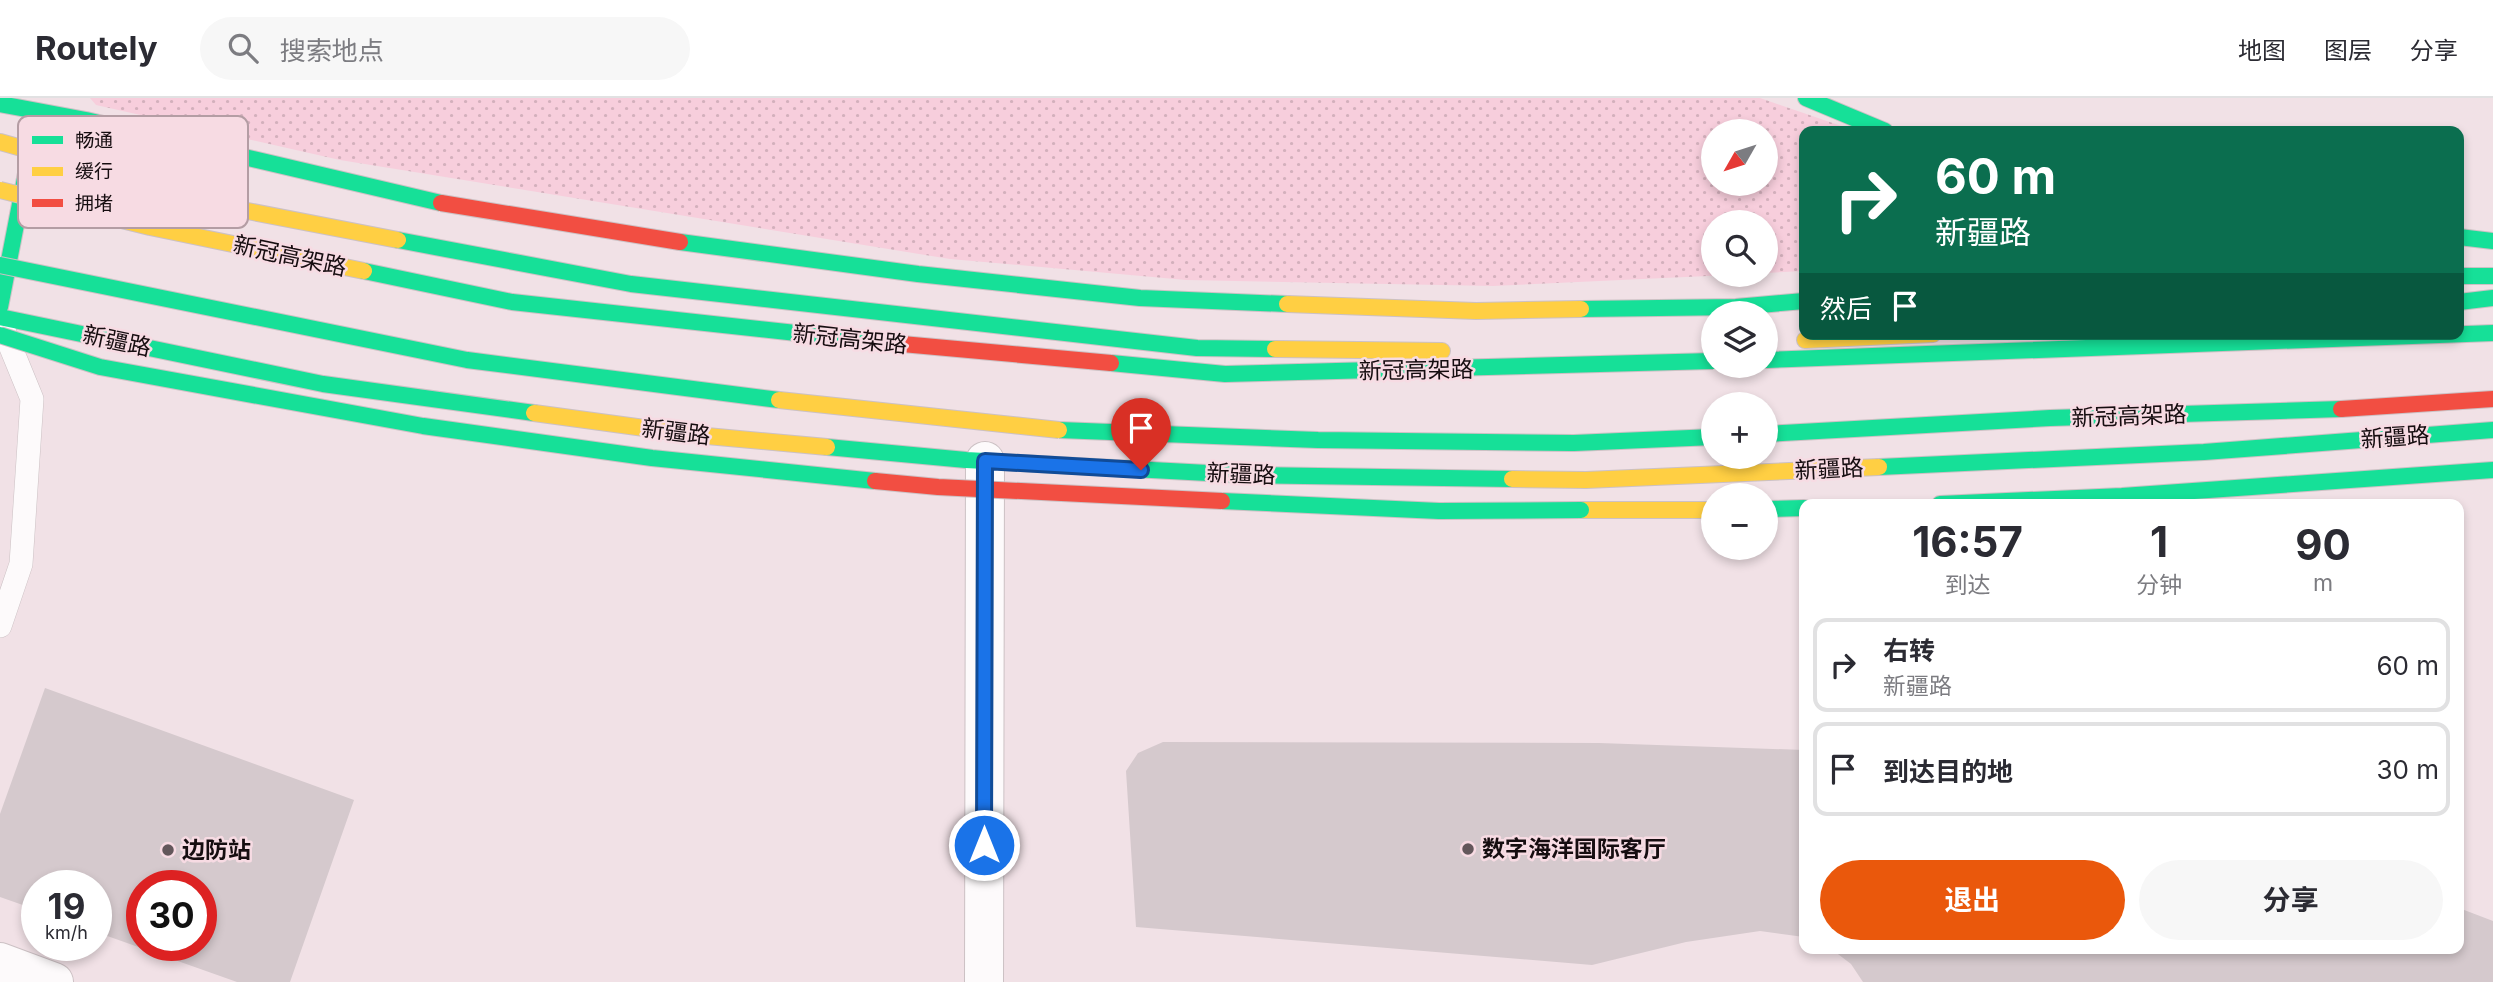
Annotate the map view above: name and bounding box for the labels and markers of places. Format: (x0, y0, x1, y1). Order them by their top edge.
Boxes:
pin (1111, 398, 1171, 470)
place label: 数字海洋国际客厅 (1482, 835, 1666, 863)
place label: 边防站 (182, 836, 251, 864)
marker: 数字海洋国际客厅 (1460, 841, 1476, 857)
marker: 边防站 (160, 842, 176, 858)

